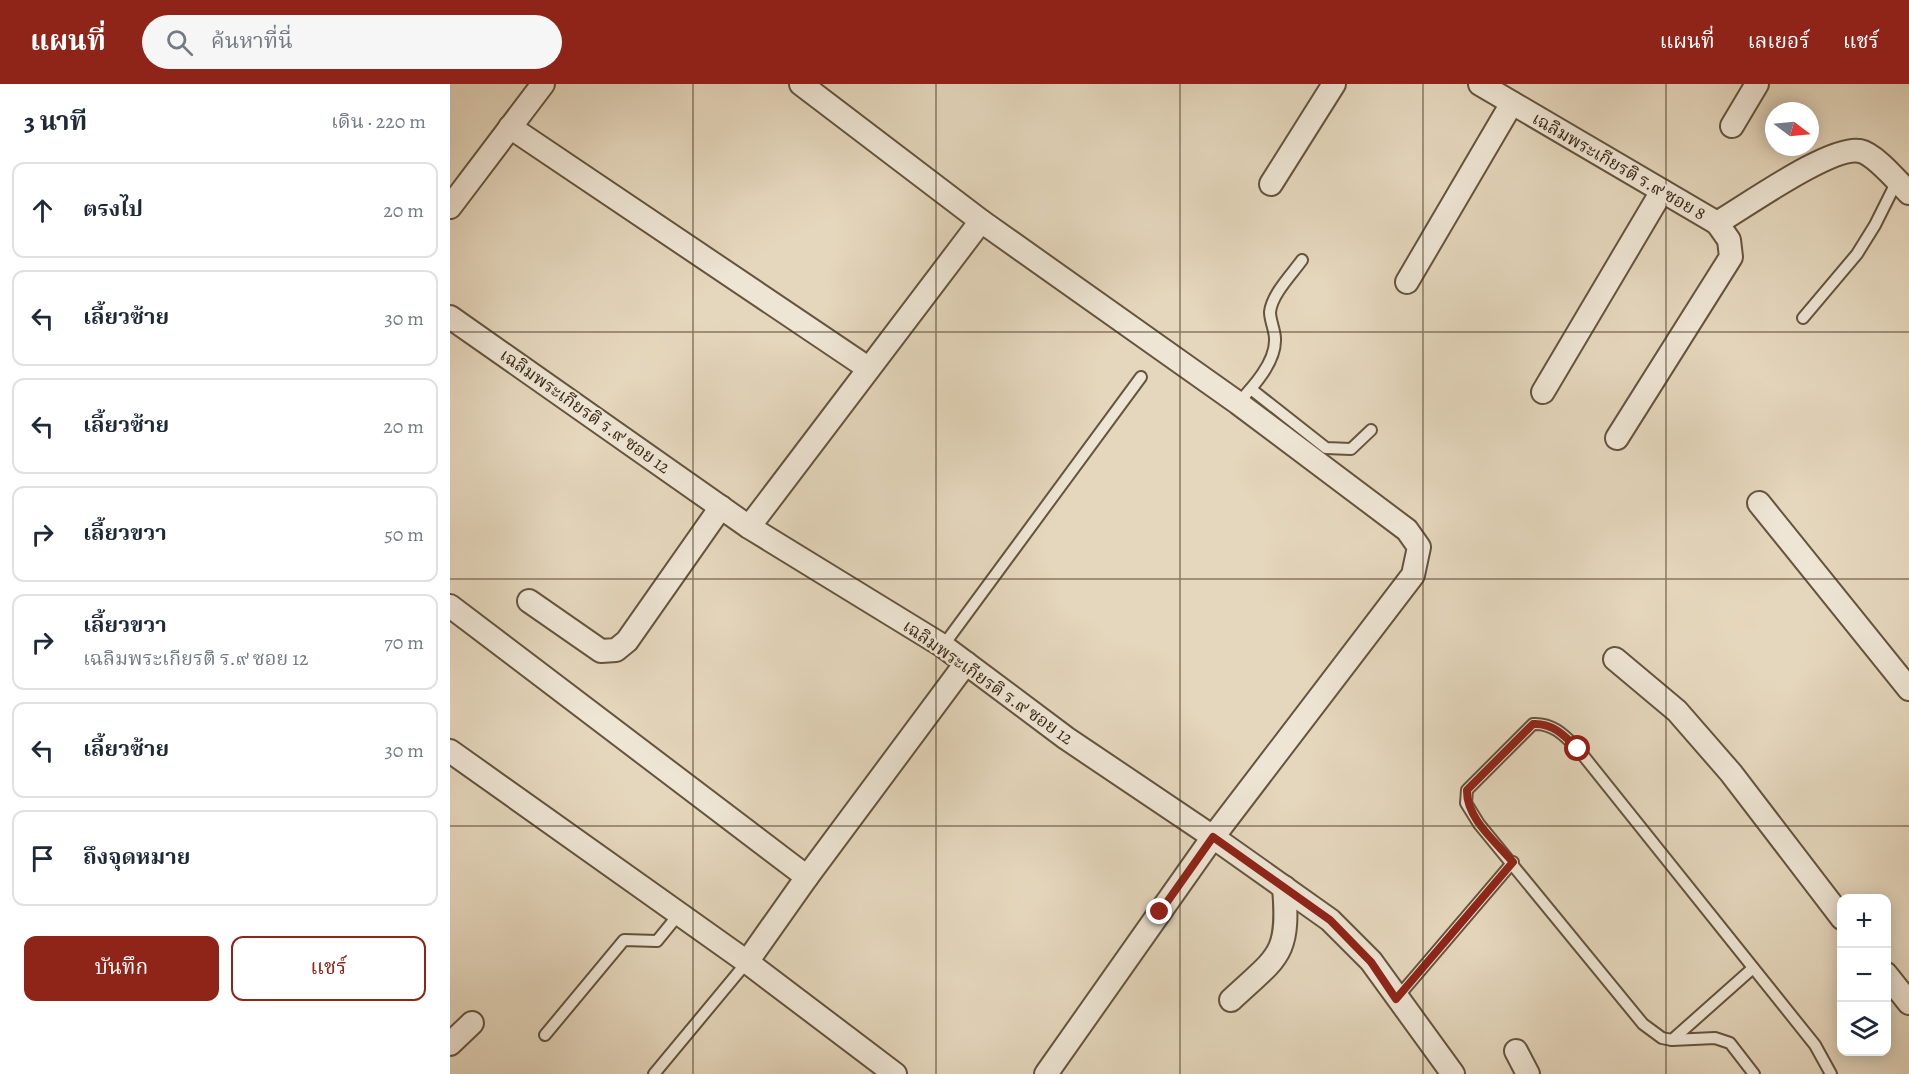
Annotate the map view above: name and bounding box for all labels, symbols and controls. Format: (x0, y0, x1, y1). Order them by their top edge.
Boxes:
search box (142, 15, 562, 69)
text: แผนที่ (30, 22, 106, 60)
icon: search (163, 26, 196, 59)
text: ค้นหาที่นี่ (211, 26, 293, 56)
text: แผนที่ (1660, 27, 1715, 55)
text: เลเยอร์ (1748, 27, 1810, 55)
text: แชร์ (1843, 27, 1879, 55)
north arrow (1765, 102, 1819, 156)
text: 3 นาที (24, 104, 87, 139)
street label: เฉลิมพระเกียรติ ร.๙ ซอย 8 (1528, 106, 1710, 226)
text: เดิน · 220 m (331, 108, 426, 135)
icon: ahead (26, 194, 59, 227)
text: ตรงไป (83, 194, 143, 224)
text: 20 m (383, 197, 424, 224)
icon: left (26, 302, 59, 335)
text: เลี้ยวซ้าย (83, 302, 169, 332)
text: 30 m (384, 305, 424, 332)
street label: เฉลิมพระเกียรติ ร.๙ ซอย 12 (495, 343, 675, 479)
icon: left (26, 410, 59, 443)
text: เลี้ยวซ้าย (83, 410, 169, 440)
text: 20 m (383, 413, 424, 440)
icon: right (26, 518, 59, 551)
text: เลี้ยวขวา (83, 518, 167, 548)
text: 50 m (384, 521, 424, 548)
text: เลี้ยวขวา (83, 610, 167, 640)
street label: เฉลิมพระเกียรติ ร.๙ ซอย 12 (898, 614, 1078, 750)
icon: right (26, 626, 59, 659)
text: 70 m (384, 629, 424, 656)
text: เฉลิมพระเกียรติ ร.๙ ซอย 12 (83, 645, 309, 672)
icon: left (26, 734, 59, 767)
text: เลี้ยวซ้าย (83, 734, 169, 764)
route start (1564, 735, 1590, 761)
text: 30 m (384, 737, 424, 764)
icon: arrive (26, 842, 59, 875)
text: ถึงจุดหมาย (83, 842, 190, 872)
map controls (1837, 894, 1891, 1056)
button: + (1837, 894, 1891, 948)
route end (1146, 898, 1172, 924)
button: บันทึก (24, 936, 219, 1001)
button: แชร์ (231, 936, 426, 1001)
button: − (1837, 948, 1891, 1002)
button: layers (1837, 1002, 1891, 1056)

